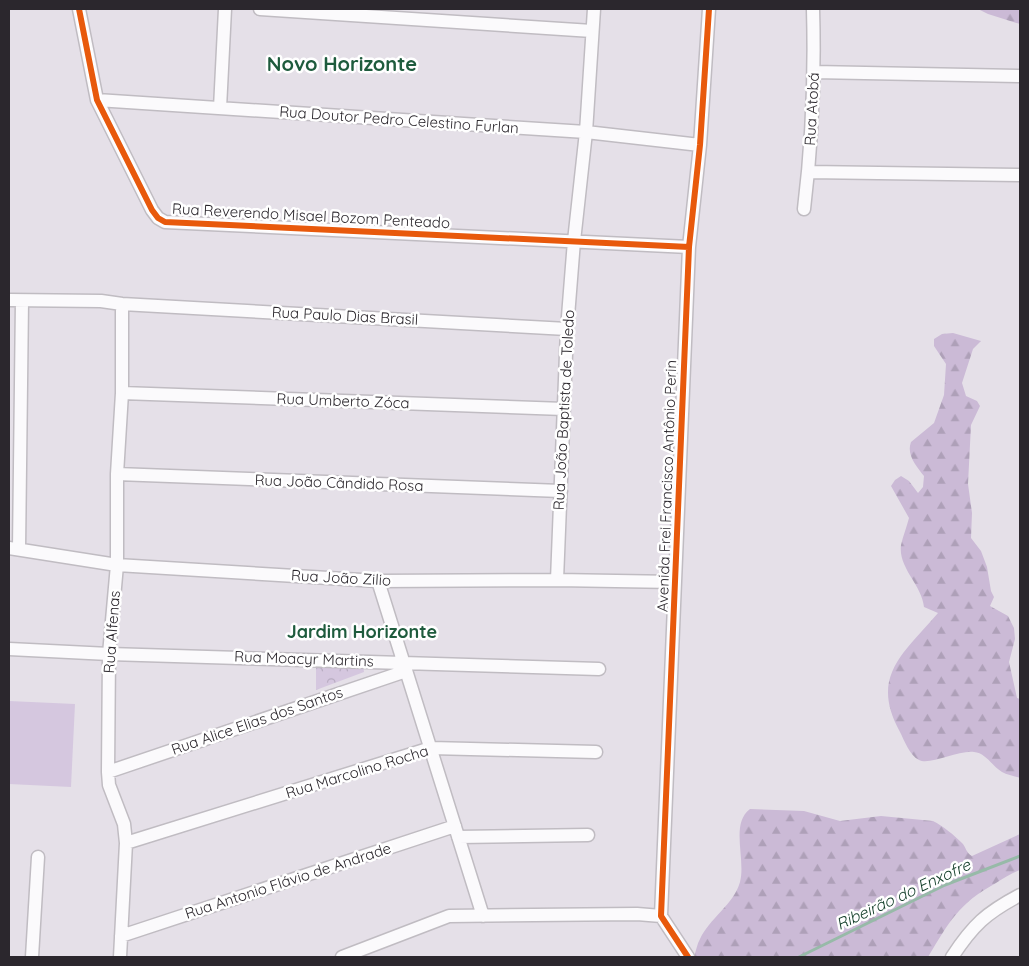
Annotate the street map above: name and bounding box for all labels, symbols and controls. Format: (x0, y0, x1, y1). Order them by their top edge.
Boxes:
district label: Novo Horizonte (267, 51, 417, 76)
street label: Rua Atobá (800, 72, 823, 146)
street label: Rua Doutor Pedro Celestino Furlan (279, 102, 519, 137)
street label: Rua Reverendo Misael Bozom Penteado (172, 199, 450, 232)
street label: Rua Paulo Dias Brasil (271, 302, 419, 329)
street label: Rua João Baptista de Toledo (549, 309, 578, 511)
street label: Avenida Frei Francisco Antônio Perin (653, 359, 680, 612)
street label: Rua Umberto Zóca (276, 389, 410, 412)
street label: Rua João Cândido Rosa (254, 470, 424, 495)
street label: Rua João Zilio (291, 565, 392, 590)
street label: Rua Alfenas (99, 590, 124, 674)
district label: Jardim Horizonte (287, 620, 437, 643)
street label: Rua Moacyr Martins (234, 647, 374, 670)
street label: Rua Alice Elias dos Santos (168, 682, 345, 759)
street label: Rua Marcolino Rocha (283, 741, 431, 802)
street label: Rua Antonio Flávio de Andrade (182, 838, 393, 923)
water label: Ribeirão do Enxofre (833, 854, 974, 934)

